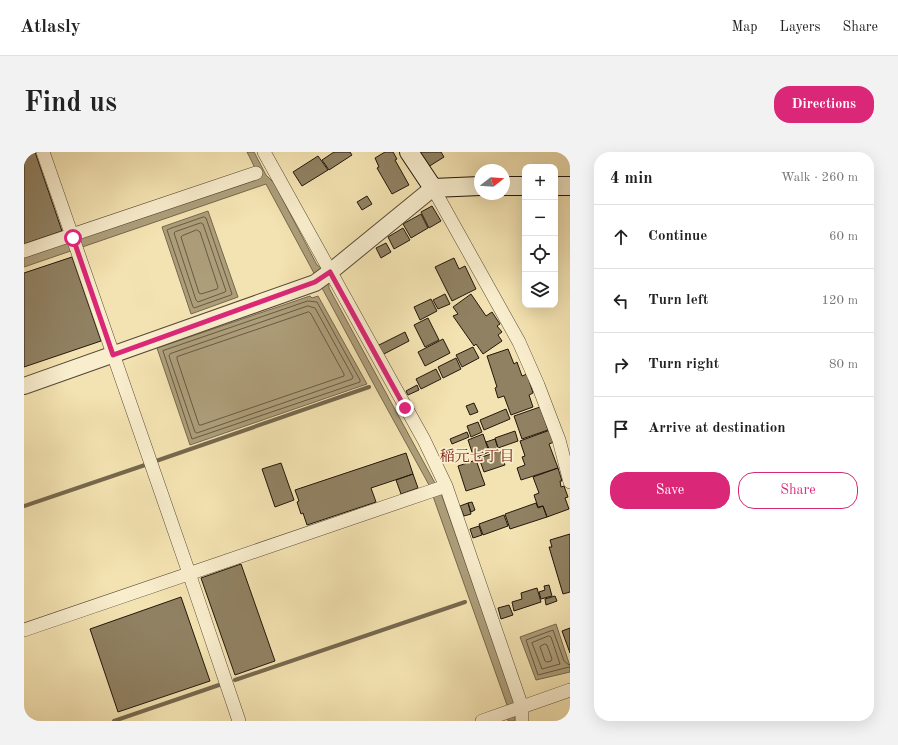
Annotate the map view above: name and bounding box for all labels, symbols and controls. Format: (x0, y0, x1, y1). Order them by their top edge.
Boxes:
text: Atlasly (20, 18, 81, 37)
text: Map (732, 20, 758, 34)
text: Layers (780, 20, 821, 34)
text: Share (843, 20, 878, 34)
button: Directions (774, 86, 874, 123)
text: Find us (24, 90, 117, 118)
north arrow (474, 164, 510, 200)
map controls (522, 164, 558, 308)
button: + (522, 164, 558, 200)
text: 4 min (610, 170, 653, 187)
text: Walk · 260 m (781, 171, 858, 184)
button: − (522, 200, 558, 236)
icon: ahead (610, 226, 632, 248)
route start (64, 229, 82, 247)
text: Continue (648, 229, 707, 244)
text: 60 m (829, 230, 858, 243)
button: locate (522, 236, 558, 272)
button: layers (522, 272, 558, 308)
icon: left (610, 290, 632, 312)
text: Turn left (648, 293, 708, 308)
text: 120 m (821, 294, 858, 307)
icon: right (610, 354, 632, 376)
text: Turn right (648, 357, 719, 372)
text: 80 m (829, 358, 858, 371)
route end (396, 399, 414, 417)
icon: arrive (610, 418, 632, 440)
text: Arrive at destination (648, 421, 786, 436)
district label: 稲元七丁目 (439, 448, 515, 465)
button: Save (610, 472, 730, 509)
button: Share (738, 472, 858, 509)

